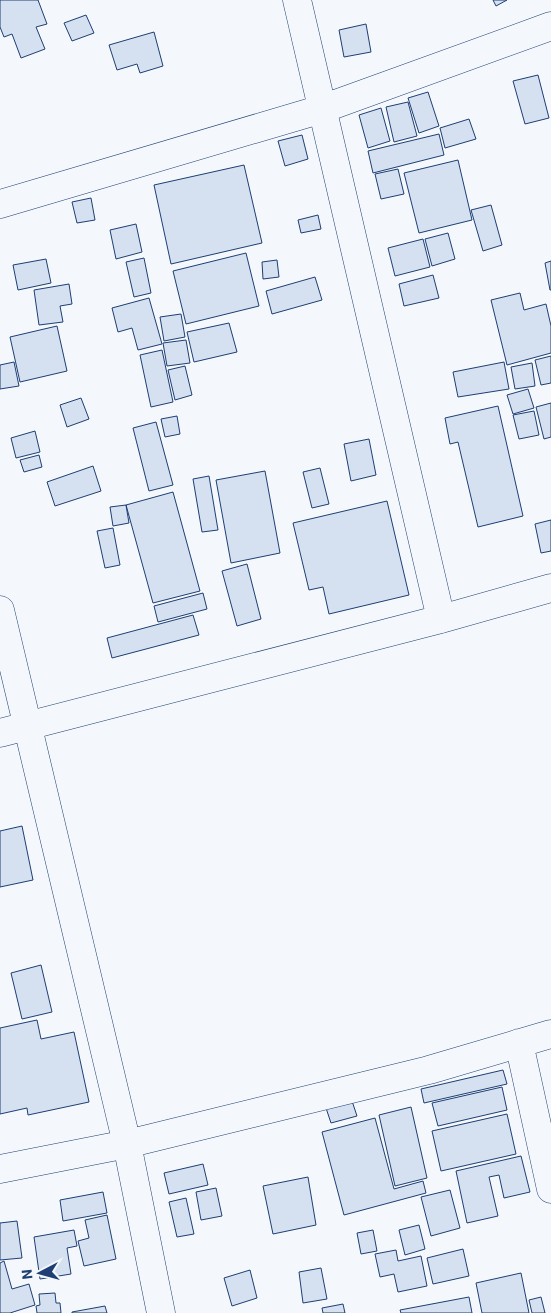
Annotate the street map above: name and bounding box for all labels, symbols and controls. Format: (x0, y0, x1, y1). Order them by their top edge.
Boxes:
north arrow (15, 1248, 65, 1298)
text: N (19, 1269, 36, 1280)

